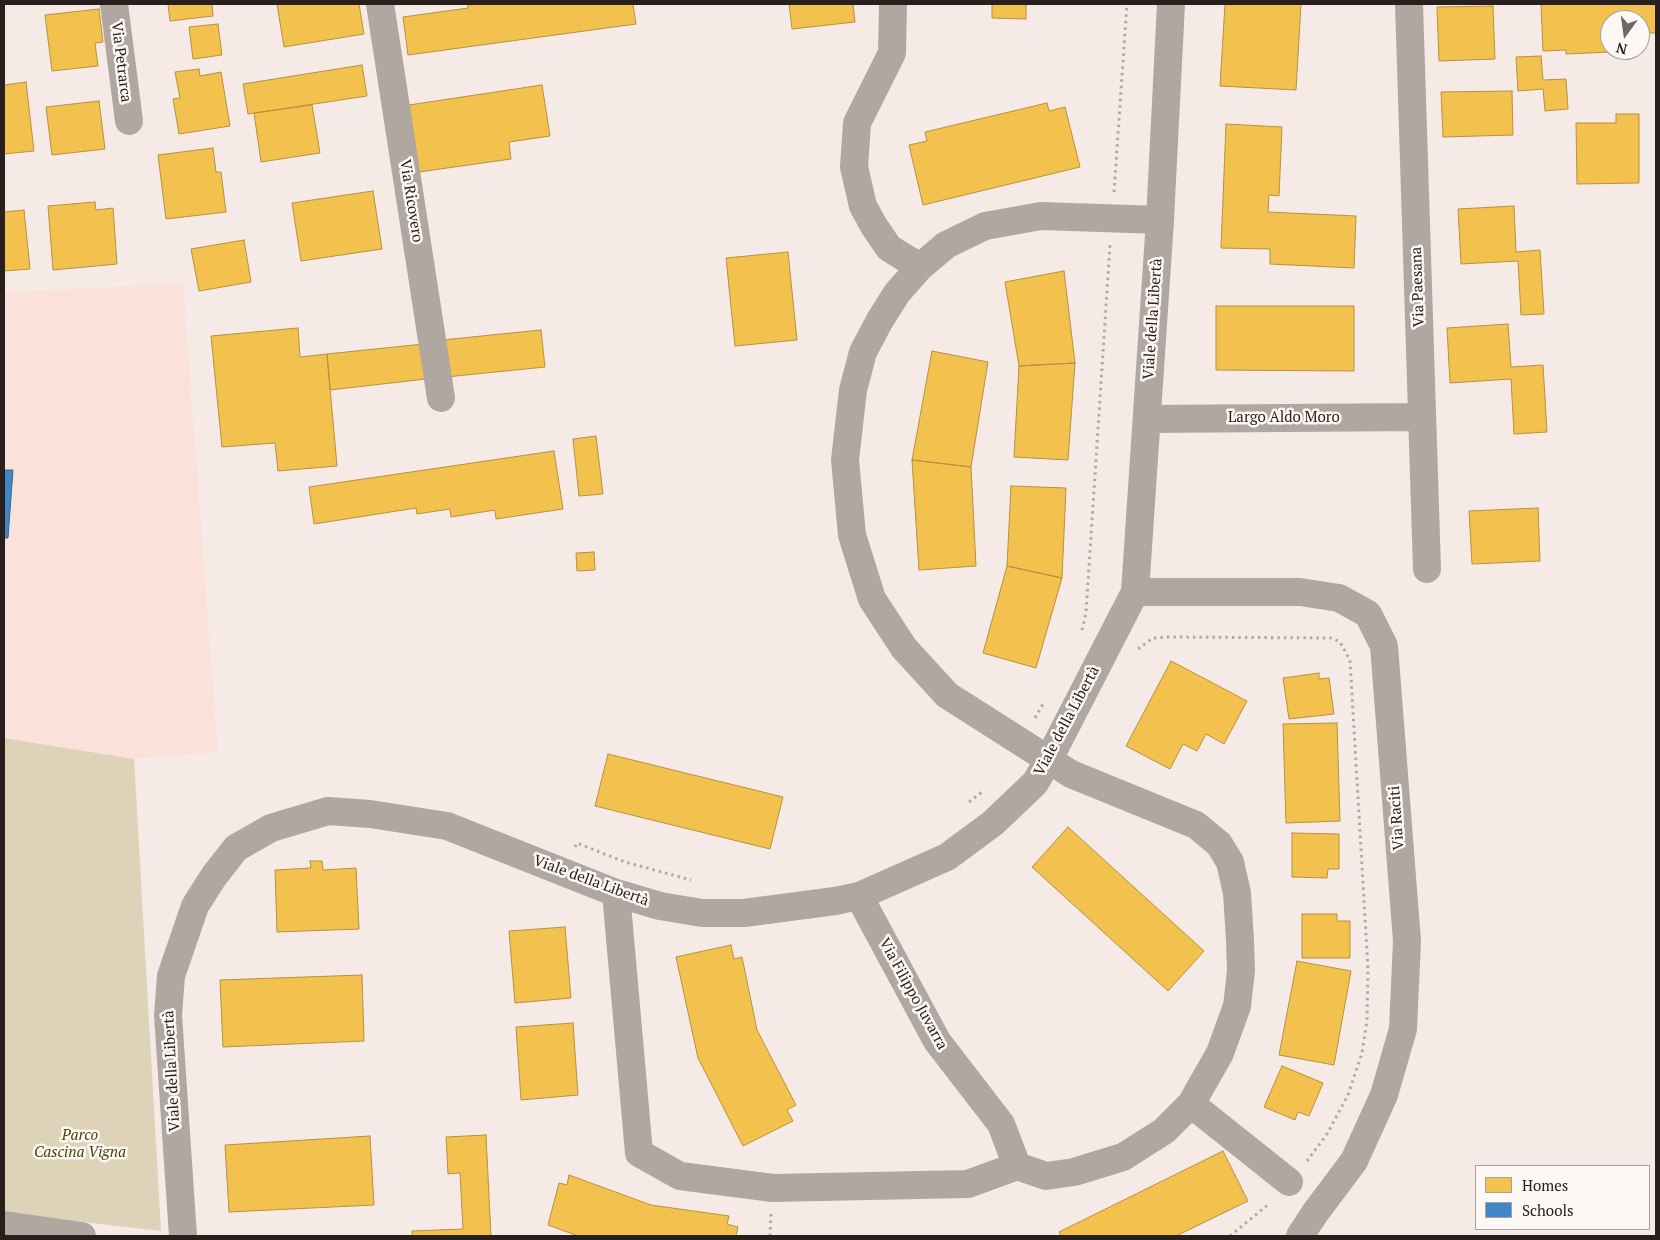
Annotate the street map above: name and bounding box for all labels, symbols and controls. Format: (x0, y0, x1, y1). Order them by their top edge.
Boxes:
north arrow (1600, 10, 1650, 60)
street label: Via Petrarca (107, 21, 135, 103)
text: N (1614, 39, 1629, 60)
street label: Via Ricovero (396, 158, 426, 244)
street label: Via Paesana (1408, 246, 1428, 328)
street label: Viale della Libertà (1140, 258, 1166, 380)
street label: Largo Aldo Moro (1228, 409, 1340, 427)
street label: Viale della Libertà (1031, 663, 1103, 779)
street label: Via Raciti (1386, 785, 1408, 851)
street label: Viale della Libertà (531, 852, 651, 910)
street label: Via Filippo Juvarra (875, 935, 951, 1053)
street label: Viale della Libertà (160, 1010, 184, 1132)
park label: Parco Cascina Vigna (34, 1127, 126, 1162)
legend (1475, 1165, 1650, 1230)
text: Homes (1522, 1175, 1568, 1195)
text: Schools (1522, 1200, 1573, 1220)

